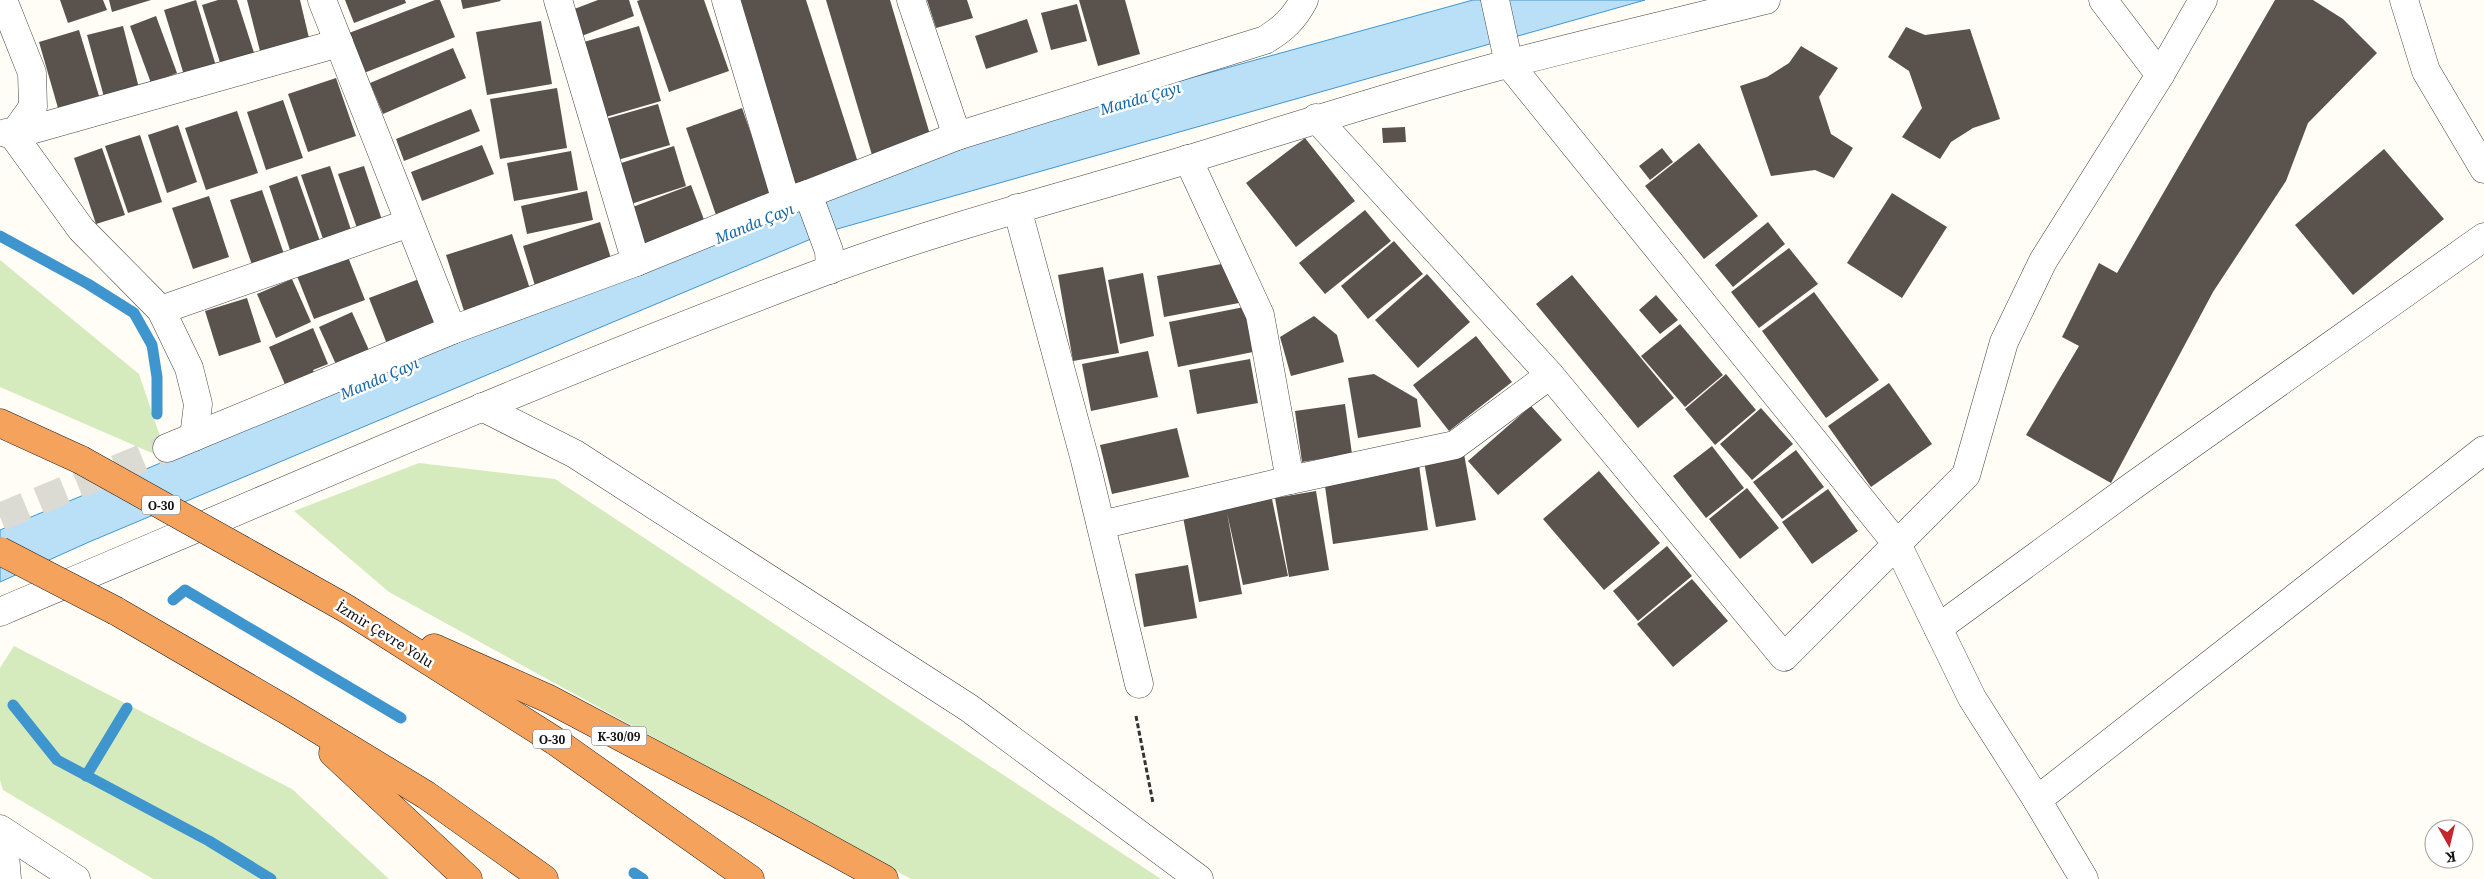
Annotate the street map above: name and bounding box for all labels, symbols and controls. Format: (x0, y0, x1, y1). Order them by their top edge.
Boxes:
water label: Manda Çayı (1096, 77, 1183, 119)
water label: Manda Çayı (711, 198, 797, 248)
water label: Manda Çayı (336, 352, 422, 404)
road number: O-30 (142, 496, 180, 514)
street label: İzmir Çevre Yolu (333, 596, 437, 672)
road number: K-30/09 (592, 726, 646, 746)
road number: O-30 (533, 730, 571, 749)
north arrow (2424, 819, 2474, 869)
text: K (2444, 847, 2457, 868)

